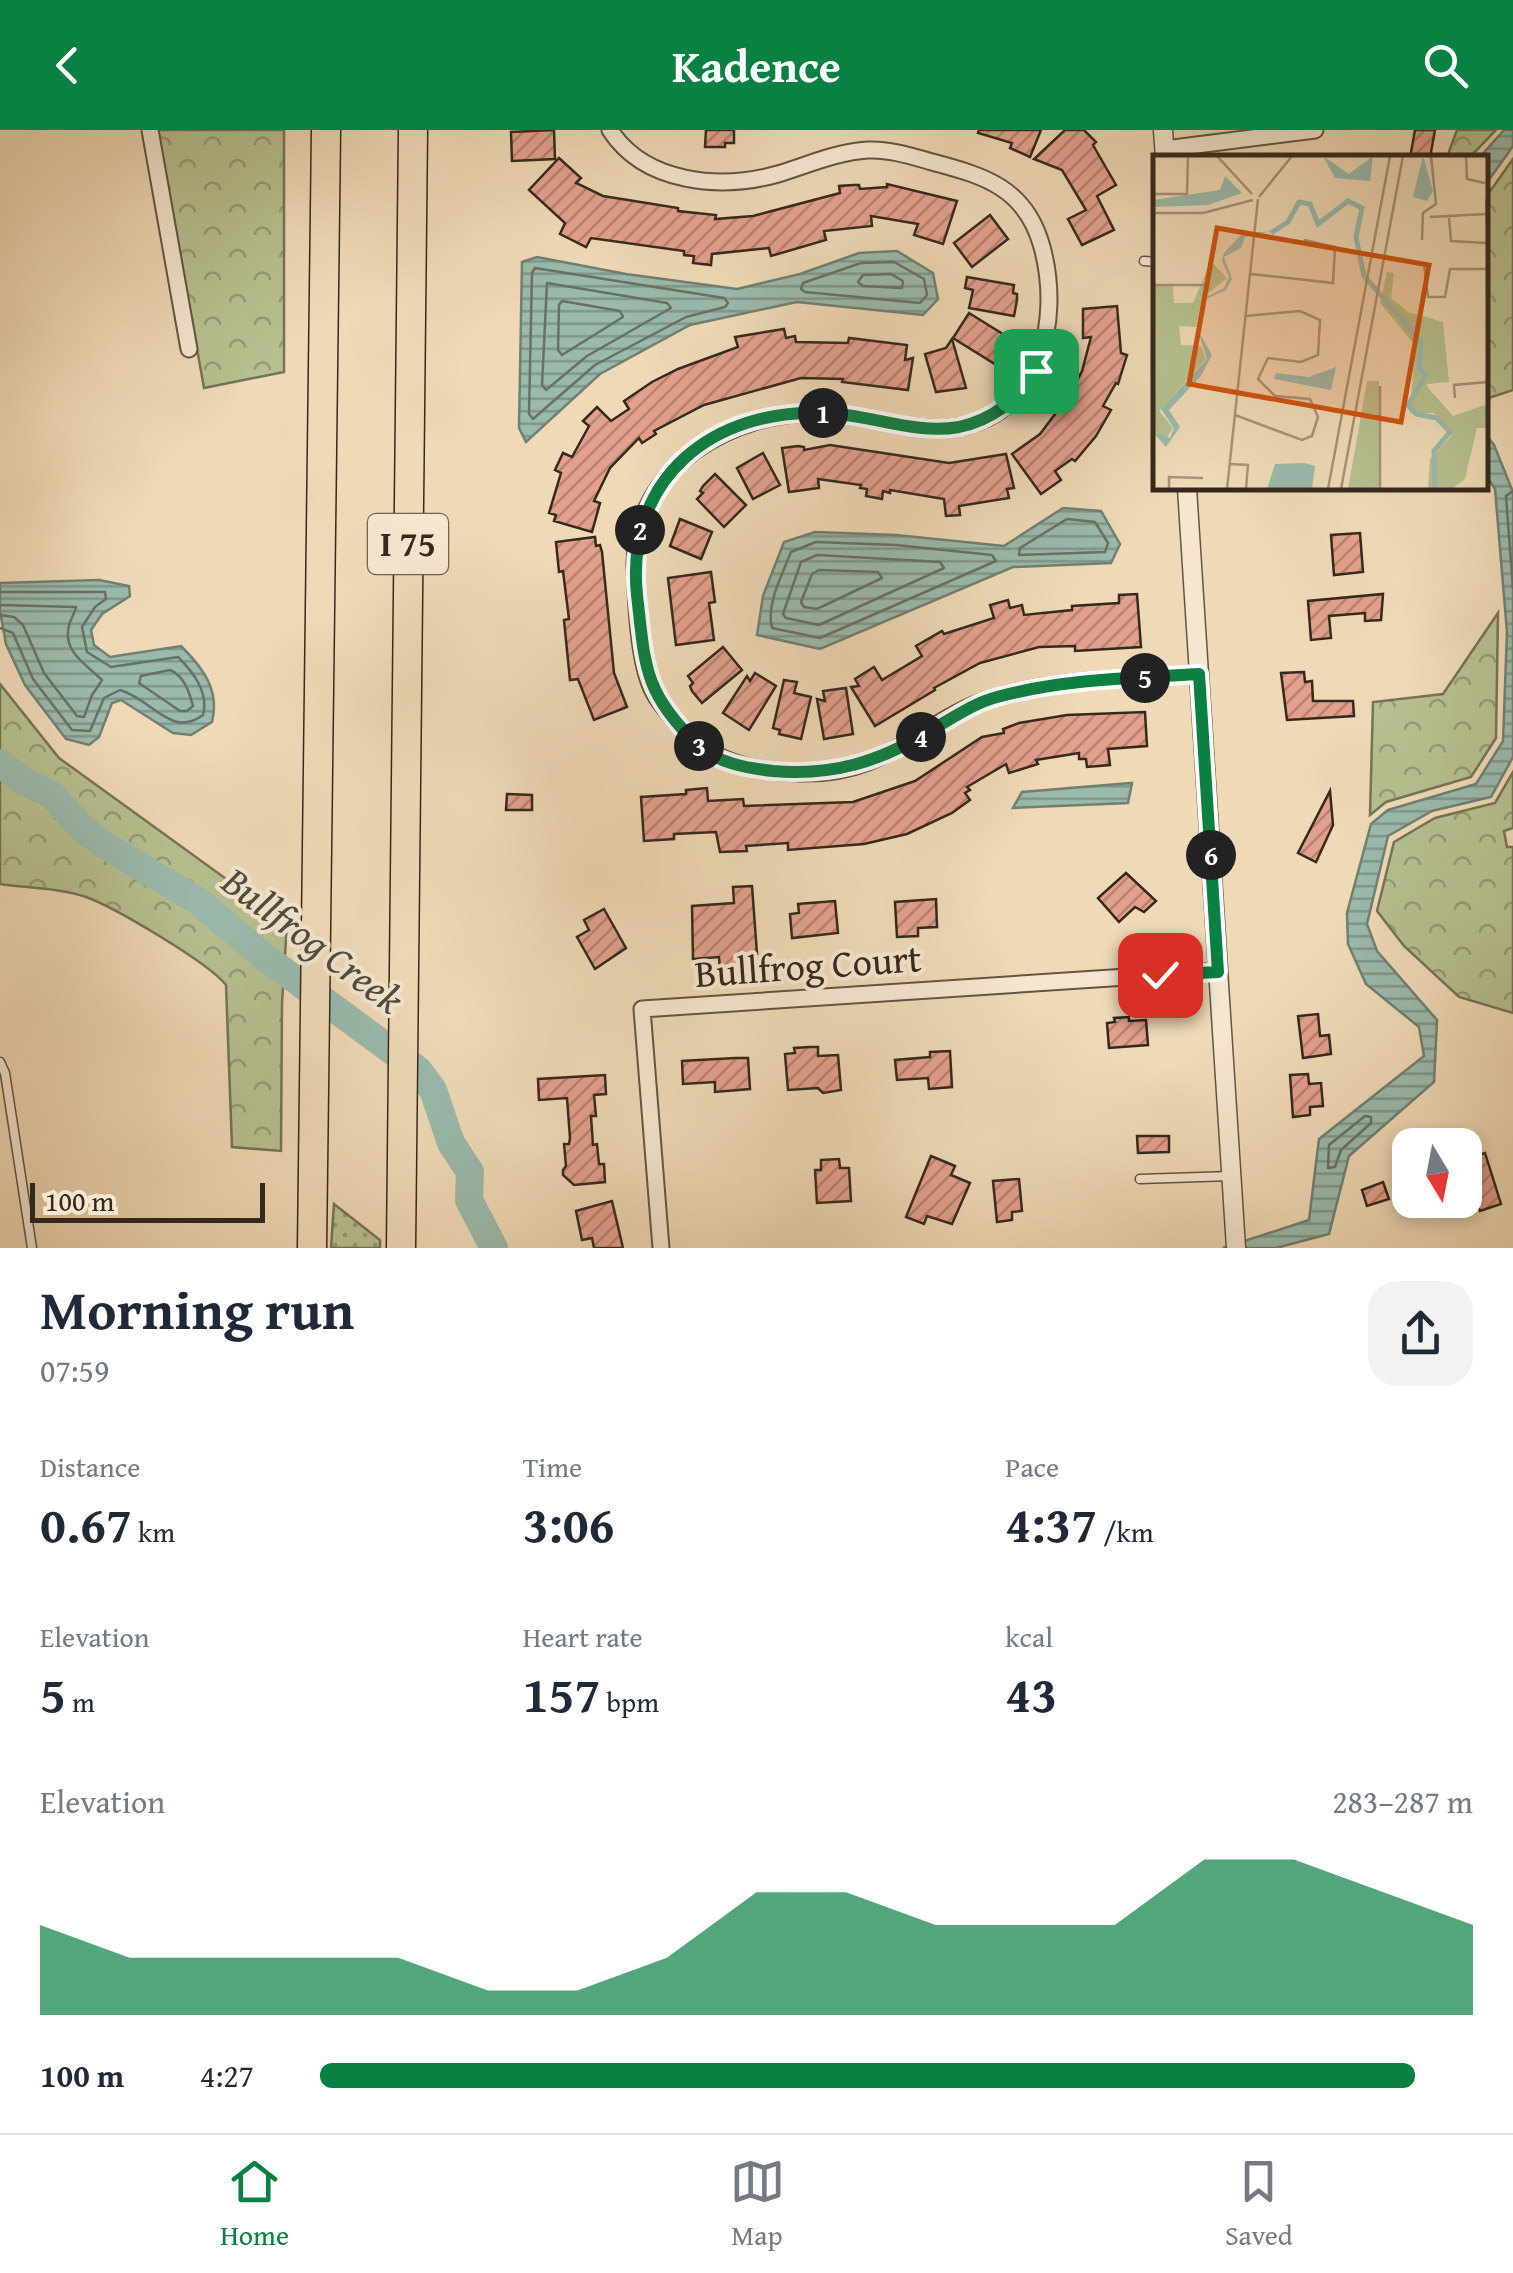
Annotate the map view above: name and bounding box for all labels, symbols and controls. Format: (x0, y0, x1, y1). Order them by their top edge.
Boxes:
text: Kadence (672, 33, 841, 98)
icon: back (40, 38, 95, 93)
icon: search (1418, 38, 1473, 93)
inset map (1153, 155, 1488, 490)
pin (994, 329, 1079, 414)
icon: arrive (1009, 344, 1064, 399)
pin: 1 (798, 388, 848, 438)
text: 1 (816, 392, 830, 433)
pin: 2 (615, 505, 665, 555)
text: 2 (633, 509, 647, 550)
road number: I 75 (368, 514, 448, 574)
pin: 5 (1120, 653, 1170, 703)
text: 5 (1138, 657, 1152, 698)
pin: 4 (896, 712, 946, 762)
text: 4 (914, 716, 928, 757)
pin: 3 (674, 721, 724, 771)
text: 3 (692, 725, 706, 766)
pin: 6 (1186, 830, 1236, 880)
text: 6 (1204, 834, 1218, 875)
water label: Bullfrog Creek (209, 851, 417, 1028)
street label: Bullfrog Court (693, 929, 923, 1001)
pin (1118, 933, 1203, 1018)
icon: check (1133, 948, 1188, 1003)
north arrow (1392, 1128, 1482, 1218)
map controls (1392, 1128, 1482, 1218)
scale bar (30, 1178, 265, 1222)
text: 100 m (45, 1180, 114, 1221)
text: Morning run (40, 1269, 354, 1349)
button: share (1368, 1281, 1473, 1386)
text: 07:59 (40, 1347, 109, 1394)
text: Distance (40, 1446, 140, 1487)
text: Time (523, 1446, 582, 1487)
text: Pace (1005, 1446, 1059, 1487)
text: 0.67 (40, 1487, 132, 1560)
text: 3:06 (523, 1487, 615, 1560)
text: 4:37 (1005, 1487, 1097, 1560)
text: km (132, 1511, 175, 1552)
text: /km (1097, 1511, 1154, 1552)
text: Elevation (40, 1616, 150, 1657)
text: Heart rate (523, 1616, 643, 1657)
text: kcal (1005, 1616, 1053, 1657)
text: 5 (40, 1657, 66, 1730)
text: 157 (523, 1657, 600, 1730)
text: 43 (1005, 1657, 1057, 1730)
text: m (66, 1681, 95, 1722)
text: bpm (600, 1681, 659, 1722)
text: Elevation (40, 1778, 165, 1825)
text: 283–287 m (1332, 1778, 1473, 1825)
text: 100 m (40, 2052, 124, 2099)
text: 4:27 (200, 2052, 254, 2099)
tab: Home (220, 2154, 289, 2255)
tab: Map (730, 2154, 785, 2255)
tab: Saved (1225, 2154, 1293, 2255)

